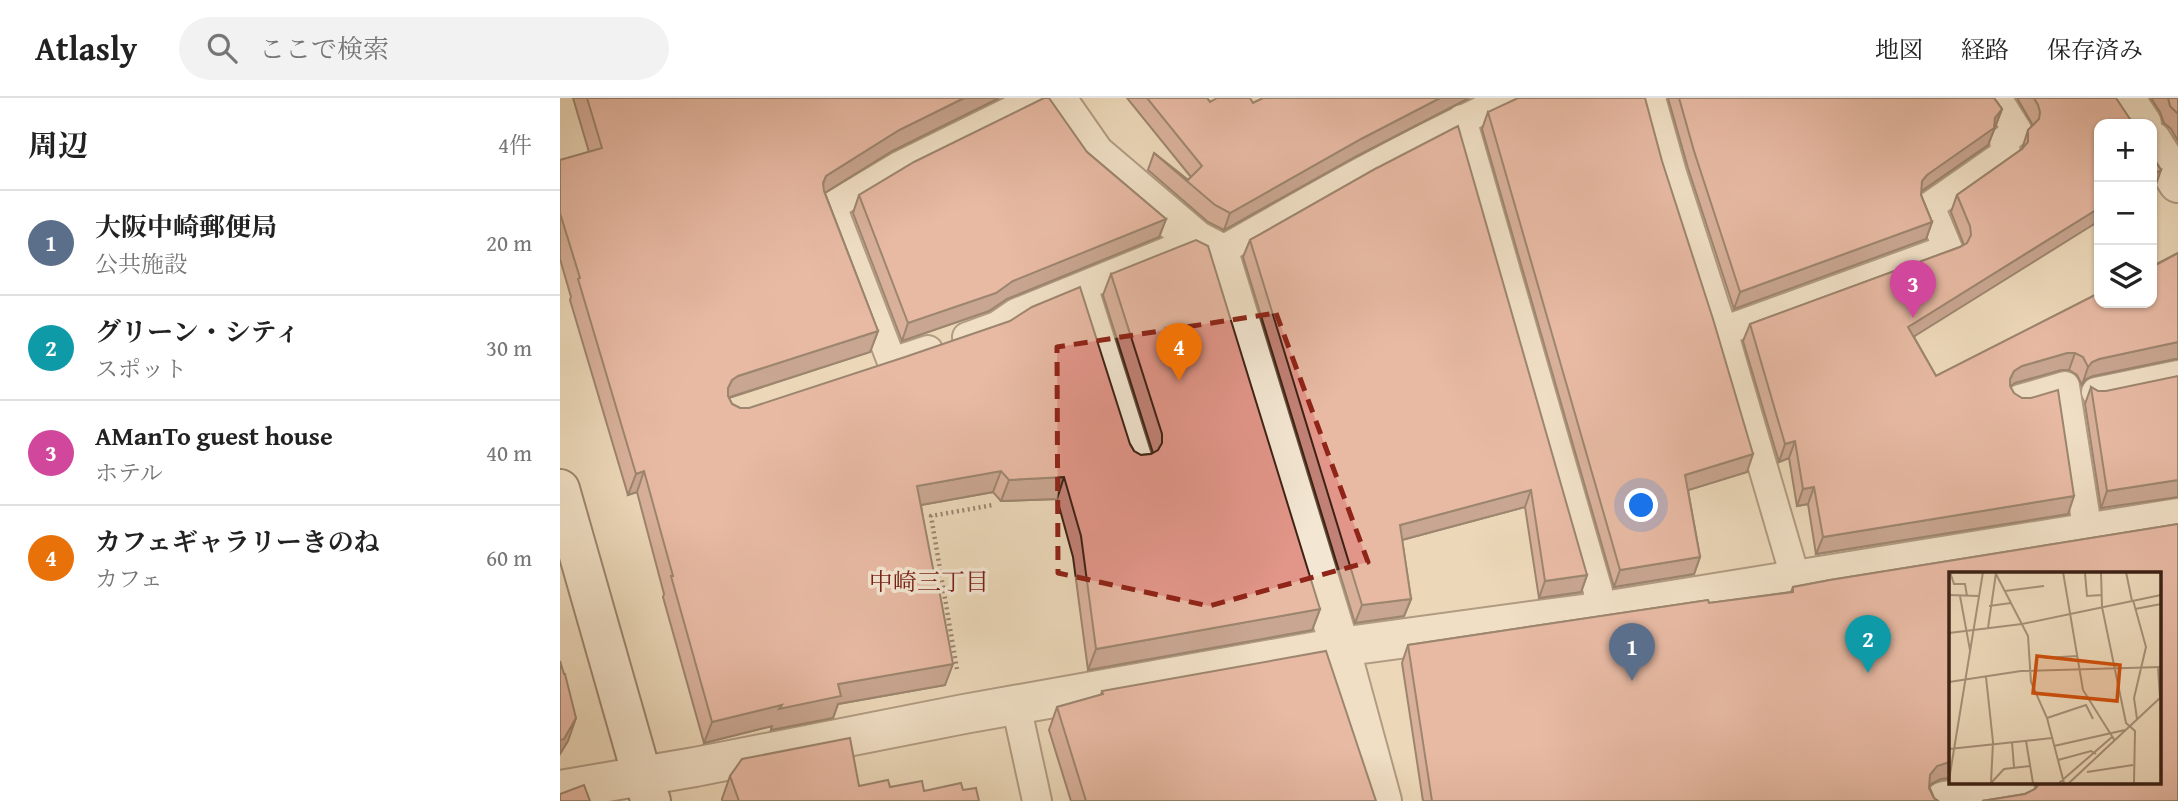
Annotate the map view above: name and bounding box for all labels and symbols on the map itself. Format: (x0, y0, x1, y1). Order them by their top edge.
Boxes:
pin: 3 (1890, 260, 1936, 318)
pin: 4 (1156, 323, 1202, 381)
your location (1624, 488, 1658, 522)
district label: 中崎三丁目 (869, 564, 989, 599)
inset map (1949, 572, 2161, 784)
pin: 2 (1845, 615, 1891, 673)
pin: 1 (1609, 623, 1655, 681)

